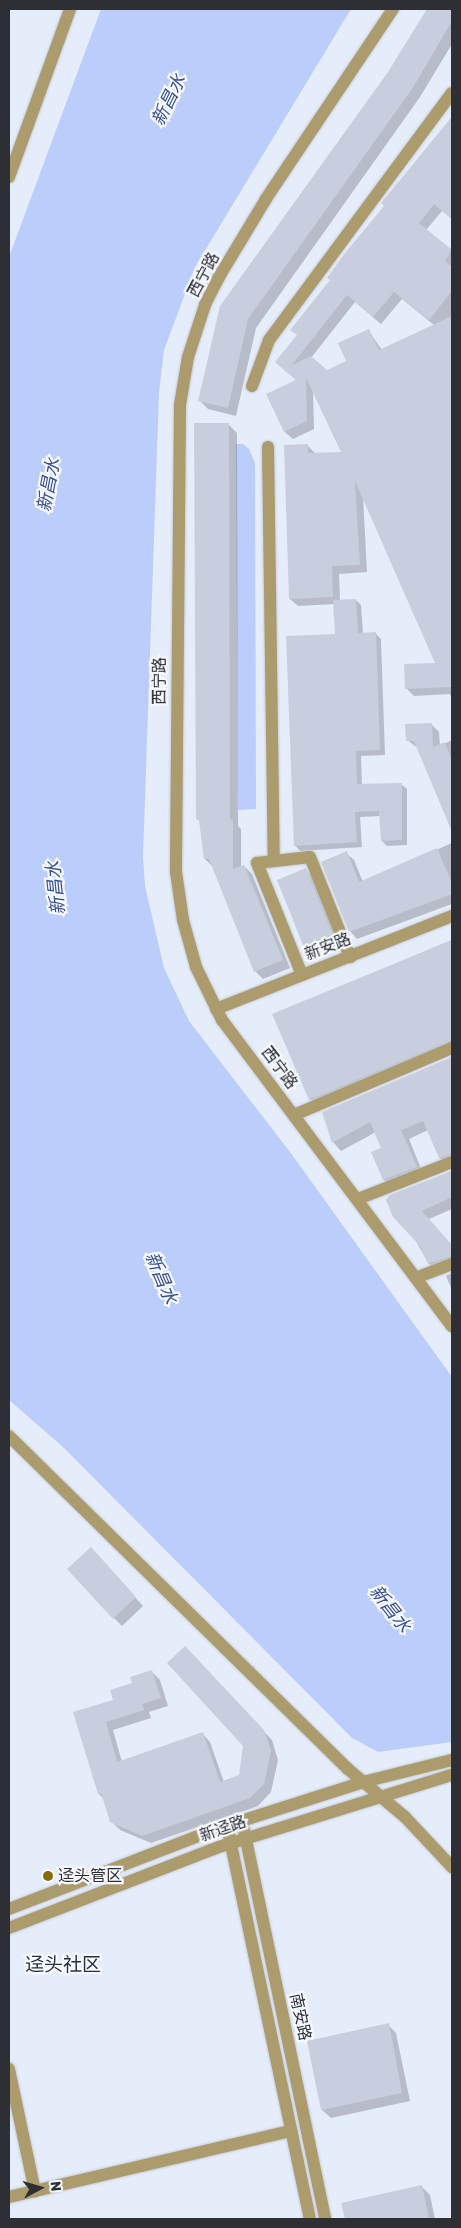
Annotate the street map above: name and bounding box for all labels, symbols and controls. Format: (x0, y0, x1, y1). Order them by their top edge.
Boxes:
water label: 新昌水 (147, 71, 191, 129)
street label: 西宁路 (184, 249, 224, 301)
water label: 新昌水 (33, 456, 65, 514)
street label: 西宁路 (150, 657, 170, 705)
water label: 新昌水 (42, 860, 70, 916)
street label: 新安路 (302, 929, 354, 965)
street label: 西宁路 (257, 1043, 301, 1093)
water label: 新昌水 (141, 1249, 181, 1307)
water label: 新昌水 (365, 1581, 415, 1637)
street label: 新迳路 (197, 1812, 249, 1846)
place label: 迳头管区 (58, 1866, 122, 1886)
marker: 迳头管区 (42, 1870, 54, 1882)
district label: 迳头社区 (25, 1954, 101, 1976)
street label: 南安路 (286, 1992, 314, 2042)
north arrow (15, 2163, 65, 2213)
text: N (46, 2180, 64, 2192)

